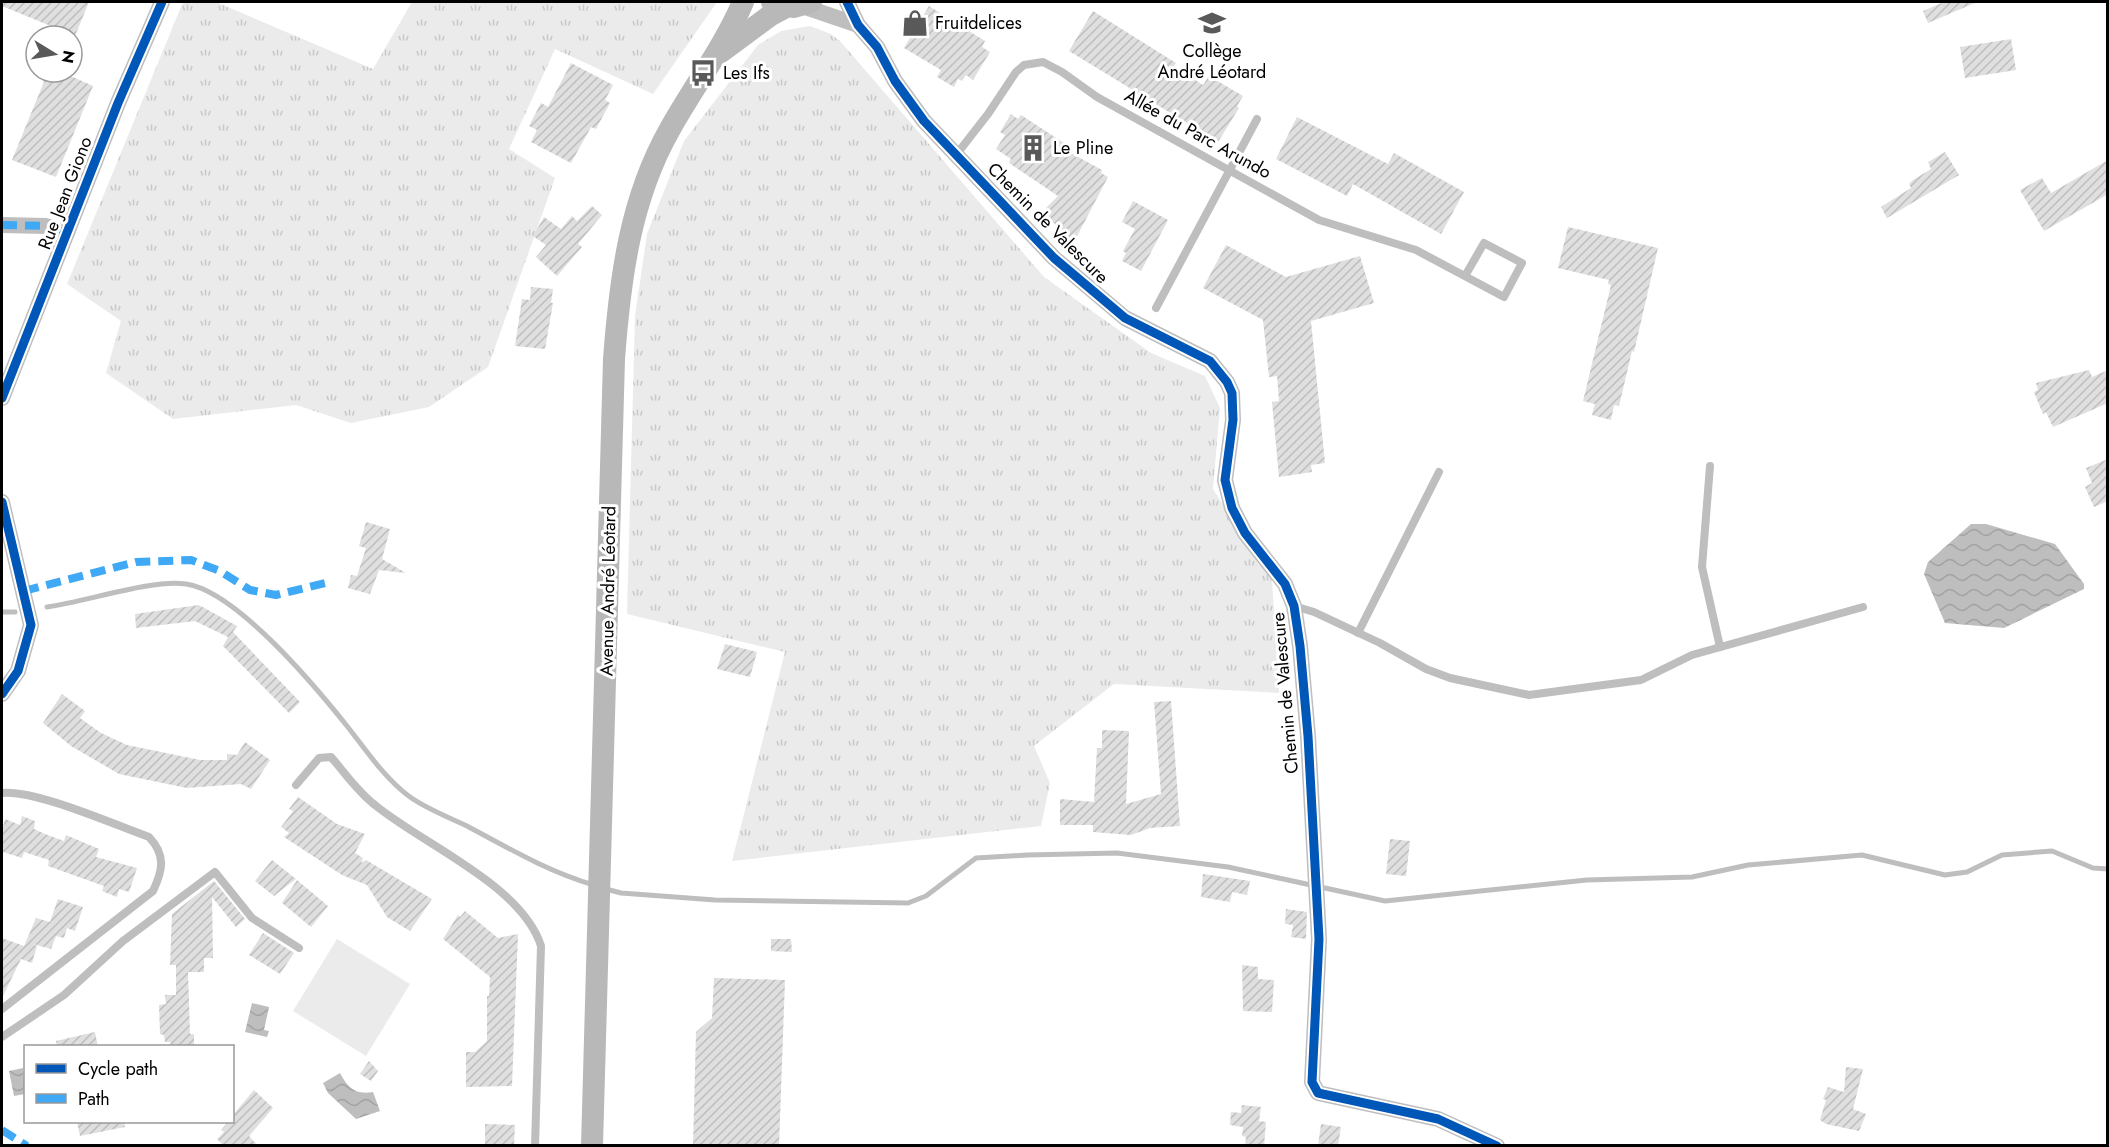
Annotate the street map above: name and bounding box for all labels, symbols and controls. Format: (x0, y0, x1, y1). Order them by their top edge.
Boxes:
shop icon: Fruitdelices (900, 8, 930, 38)
school or university icon: Collège André Léotard (1197, 8, 1227, 38)
place label: Fruitdelices (935, 10, 1022, 36)
north arrow (24, 24, 84, 84)
place label: Collège André Léotard (1158, 38, 1266, 85)
text: N (56, 48, 81, 65)
bus stop icon: Les Ifs (688, 58, 718, 88)
place label: Les Ifs (723, 60, 770, 86)
street label: Allée du Parc Arundo (1120, 83, 1276, 185)
street label: Rue Jean Giono (32, 133, 99, 253)
building icon: Le Pline (1018, 133, 1048, 163)
place label: Le Pline (1053, 135, 1113, 161)
street label: Chemin de Valescure (981, 156, 1115, 290)
street label: Avenue André Léotard (594, 506, 622, 676)
street label: Chemin de Valescure (1265, 611, 1305, 775)
legend (24, 1045, 234, 1123)
text: Cycle path (78, 1056, 158, 1082)
text: Path (78, 1086, 110, 1112)

